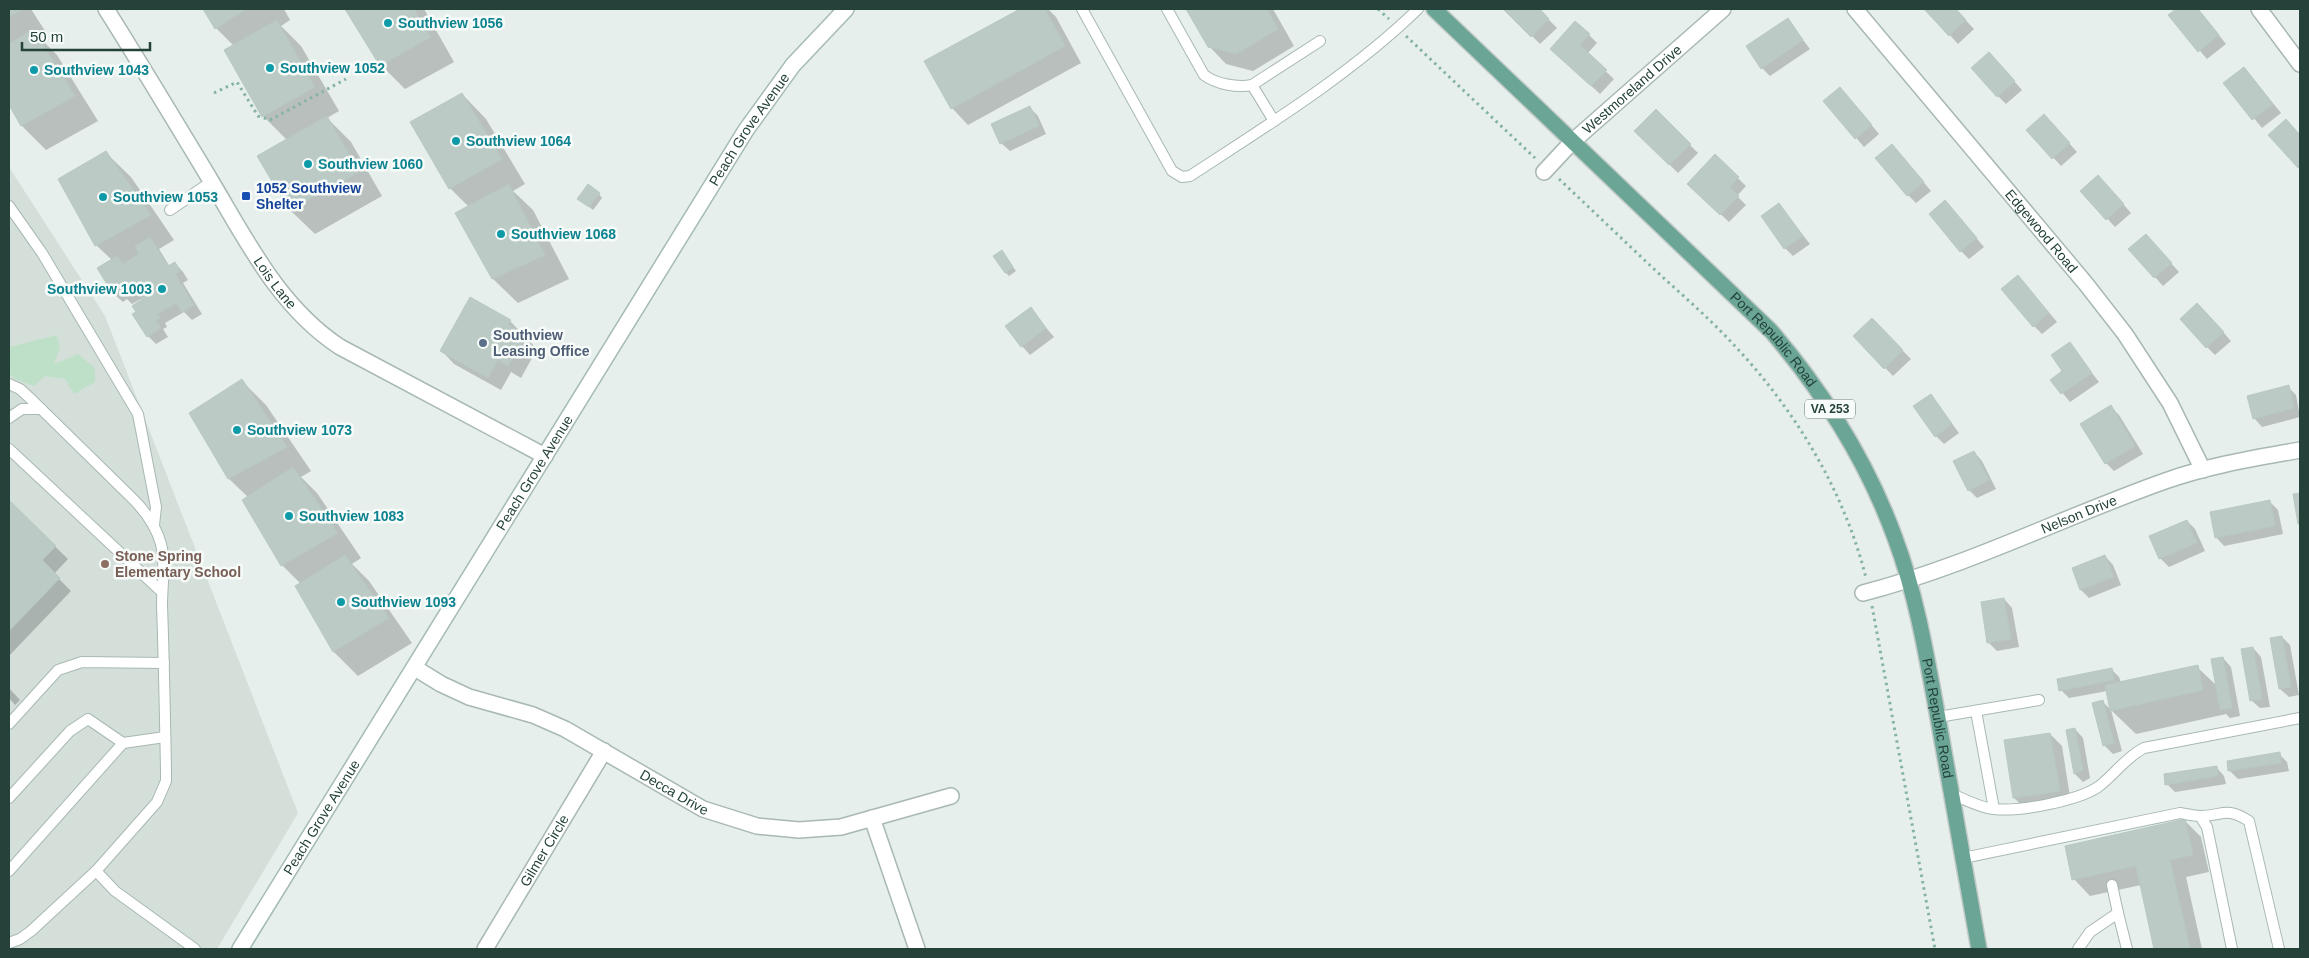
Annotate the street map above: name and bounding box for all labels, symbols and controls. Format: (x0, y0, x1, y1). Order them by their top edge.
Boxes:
place label: Southview 1056 (398, 15, 503, 31)
marker: Southview 1056 (382, 17, 394, 29)
scale bar (22, 20, 150, 52)
text: 50 m (30, 28, 63, 45)
street label: Westmoreland Drive (1579, 41, 1685, 137)
place label: Southview 1052 (280, 60, 385, 76)
place label: Southview 1043 (44, 62, 149, 78)
marker: Southview 1052 (264, 62, 276, 74)
marker: Southview 1043 (28, 64, 40, 76)
street label: Peach Grove Avenue (706, 70, 793, 188)
place label: Southview 1064 (466, 133, 571, 149)
marker: Southview 1064 (450, 135, 462, 147)
place label: Southview 1060 (318, 156, 423, 172)
marker: Southview 1060 (302, 158, 314, 170)
place label: 1052 Southview Shelter (256, 180, 361, 212)
street label: Edgewood Road (2002, 186, 2081, 276)
place label: Southview 1053 (113, 189, 218, 205)
marker: 1052 Southview Shelter (240, 190, 252, 202)
marker: Southview 1053 (97, 191, 109, 203)
place label: Southview 1068 (511, 226, 616, 242)
marker: Southview 1068 (495, 228, 507, 240)
street label: Lois Lane (251, 254, 300, 312)
place label: Southview 1003 (47, 281, 152, 297)
marker: Southview 1003 (156, 283, 168, 295)
street label: Port Republic Road (1727, 289, 1820, 390)
place label: Southview Leasing Office (493, 327, 590, 359)
marker: Southview Leasing Office (477, 337, 489, 349)
road number: VA 253 (1805, 399, 1855, 418)
street label: Peach Grove Avenue (493, 412, 576, 533)
place label: Southview 1073 (247, 422, 352, 438)
marker: Southview 1073 (231, 424, 243, 436)
street label: Nelson Drive (2039, 492, 2119, 537)
place label: Southview 1083 (299, 508, 404, 524)
marker: Southview 1083 (283, 510, 295, 522)
place label: Stone Spring Elementary School (115, 548, 241, 580)
marker: Stone Spring Elementary School (99, 558, 111, 570)
place label: Southview 1093 (351, 594, 456, 610)
marker: Southview 1093 (335, 596, 347, 608)
street label: Port Republic Road (1919, 657, 1957, 779)
street label: Peach Grove Avenue (280, 757, 363, 878)
street label: Decca Drive (637, 766, 710, 818)
street label: Gilmer Circle (517, 811, 572, 889)

